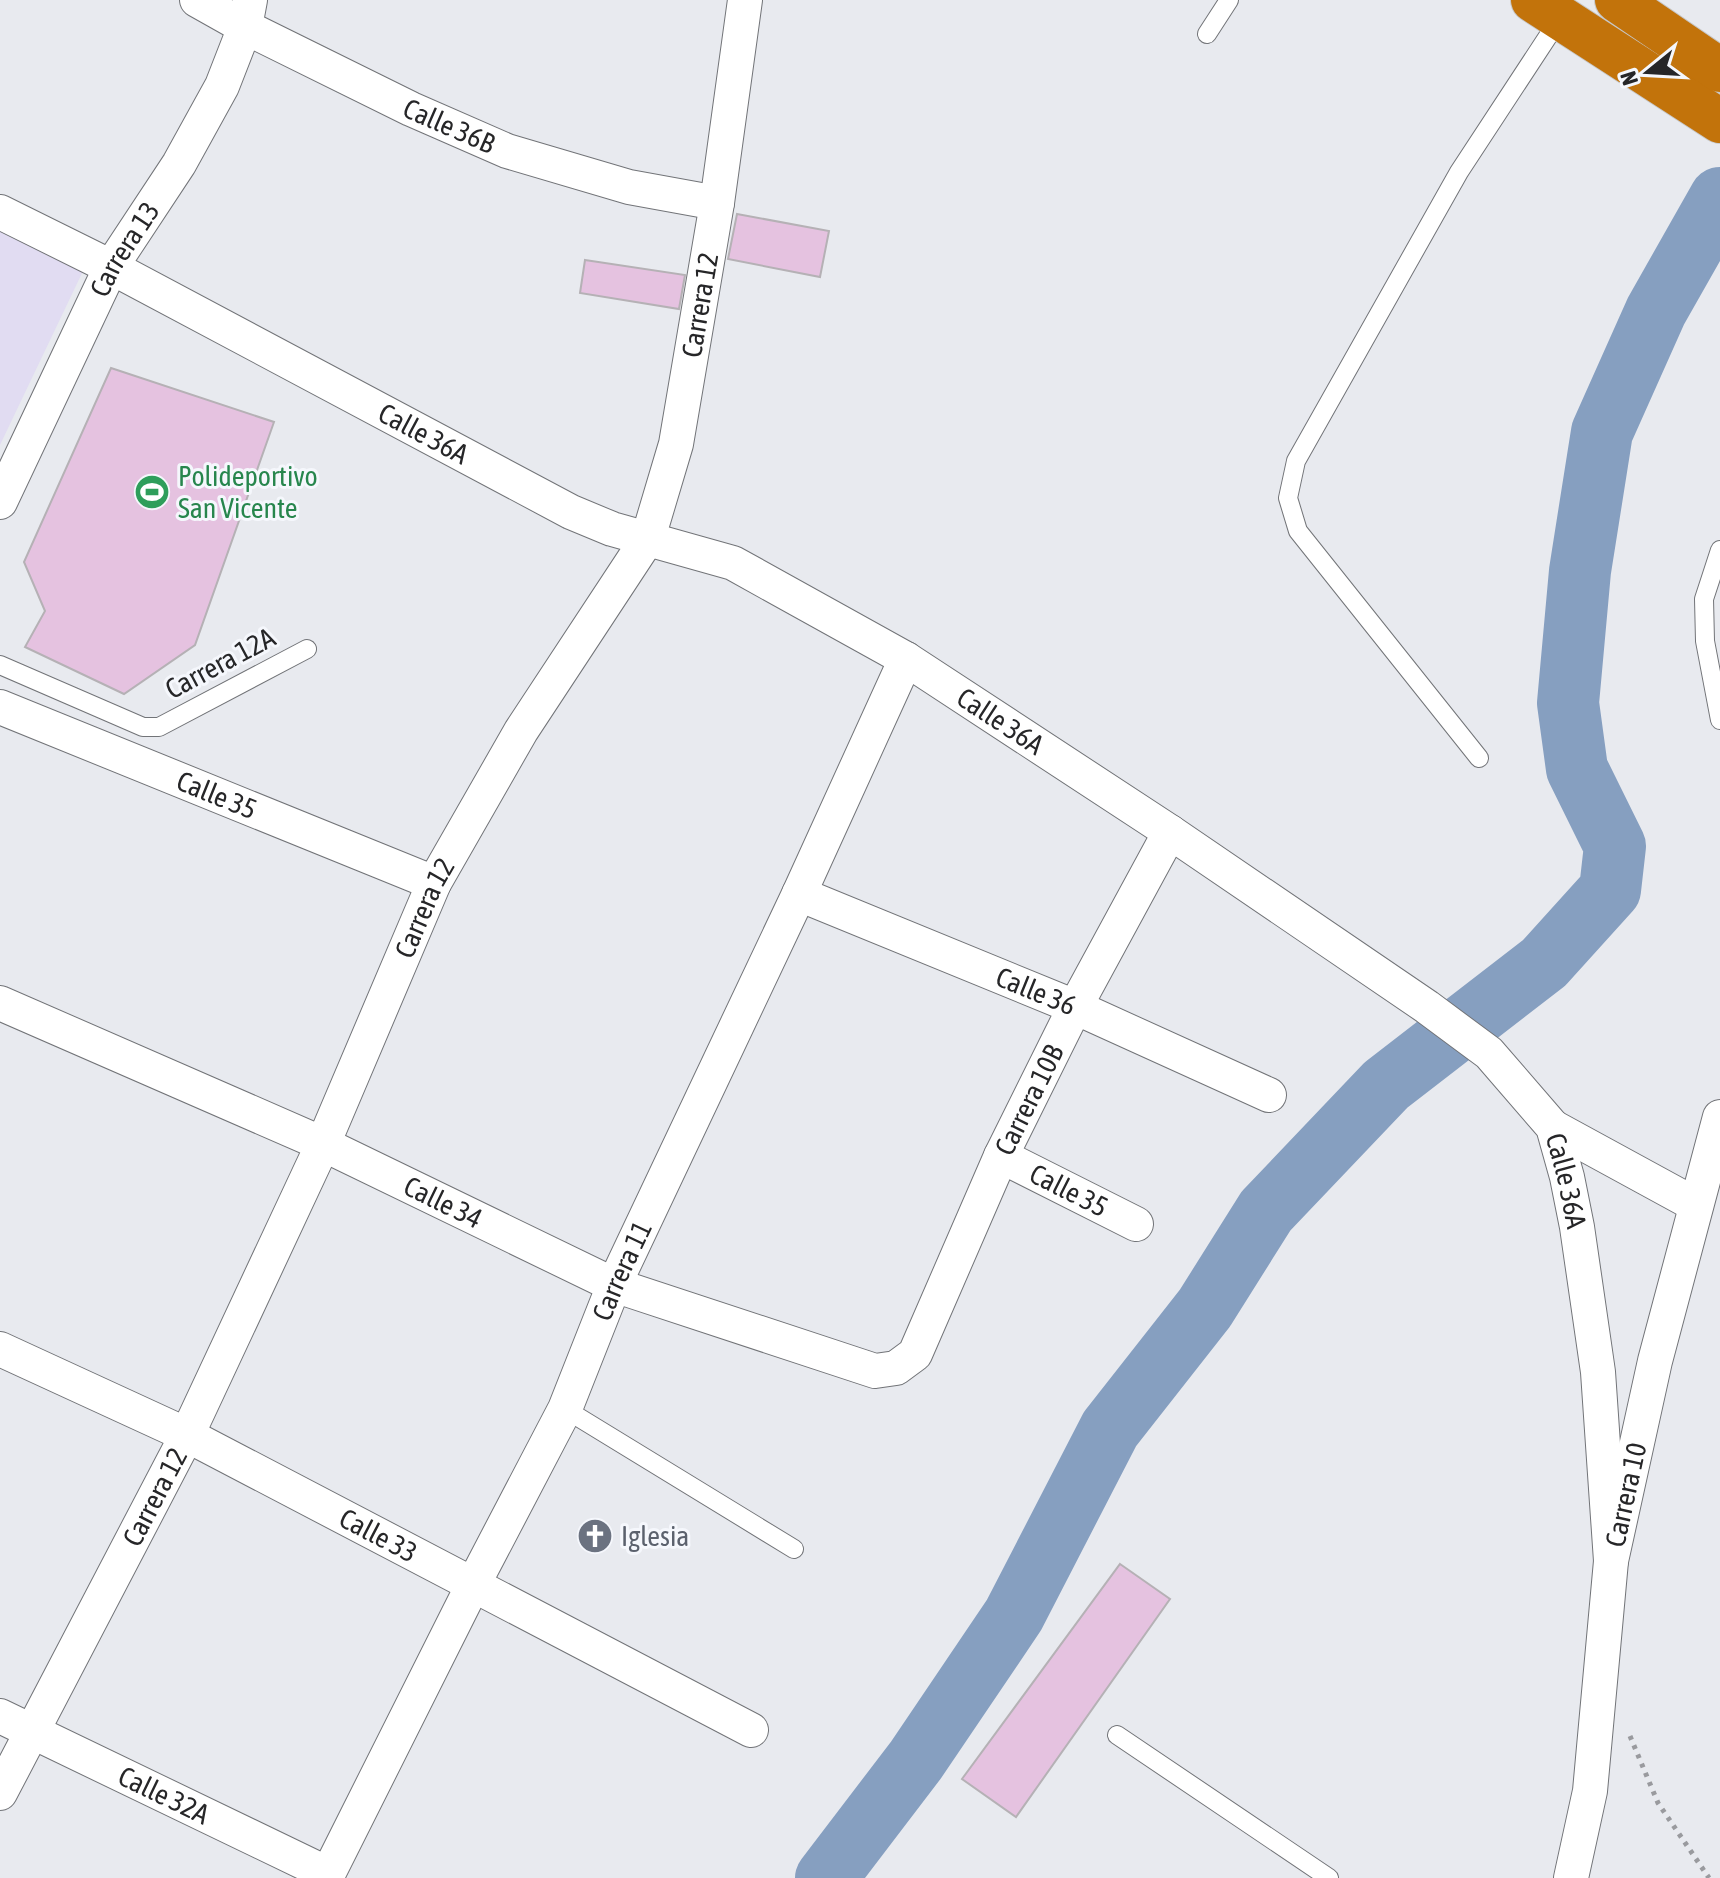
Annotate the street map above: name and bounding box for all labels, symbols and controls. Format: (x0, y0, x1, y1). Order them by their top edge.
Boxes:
north arrow (1608, 32, 1688, 112)
text: N (1615, 68, 1643, 88)
street label: Calle 36B (398, 92, 500, 160)
street label: Carrera 13 (83, 196, 166, 302)
street label: Carrera 12 (675, 250, 724, 360)
street label: Calle 36A (373, 397, 474, 470)
place label: Polideportivo San Vicente (178, 460, 318, 524)
sports icon: Polideportivo San Vicente (133, 473, 171, 511)
street label: Carrera 12A (160, 621, 280, 705)
street label: Calle 36A (951, 681, 1050, 761)
street label: Calle 35 (172, 764, 261, 825)
street label: Carrera 12 (388, 852, 461, 963)
street label: Calle 36 (991, 960, 1080, 1022)
street label: Carrera 10B (988, 1039, 1070, 1160)
street label: Calle 36A (1539, 1129, 1593, 1231)
street label: Calle 35 (1025, 1157, 1113, 1223)
street label: Calle 34 (399, 1170, 488, 1235)
street label: Carrera 11 (586, 1216, 658, 1325)
street label: Carrera 10 (1599, 1439, 1653, 1550)
street label: Carrera 12 (116, 1443, 193, 1551)
street label: Calle 33 (334, 1502, 423, 1569)
church icon: Iglesia (576, 1517, 614, 1555)
place label: Iglesia (621, 1520, 689, 1552)
street label: Calle 32A (113, 1760, 215, 1831)

